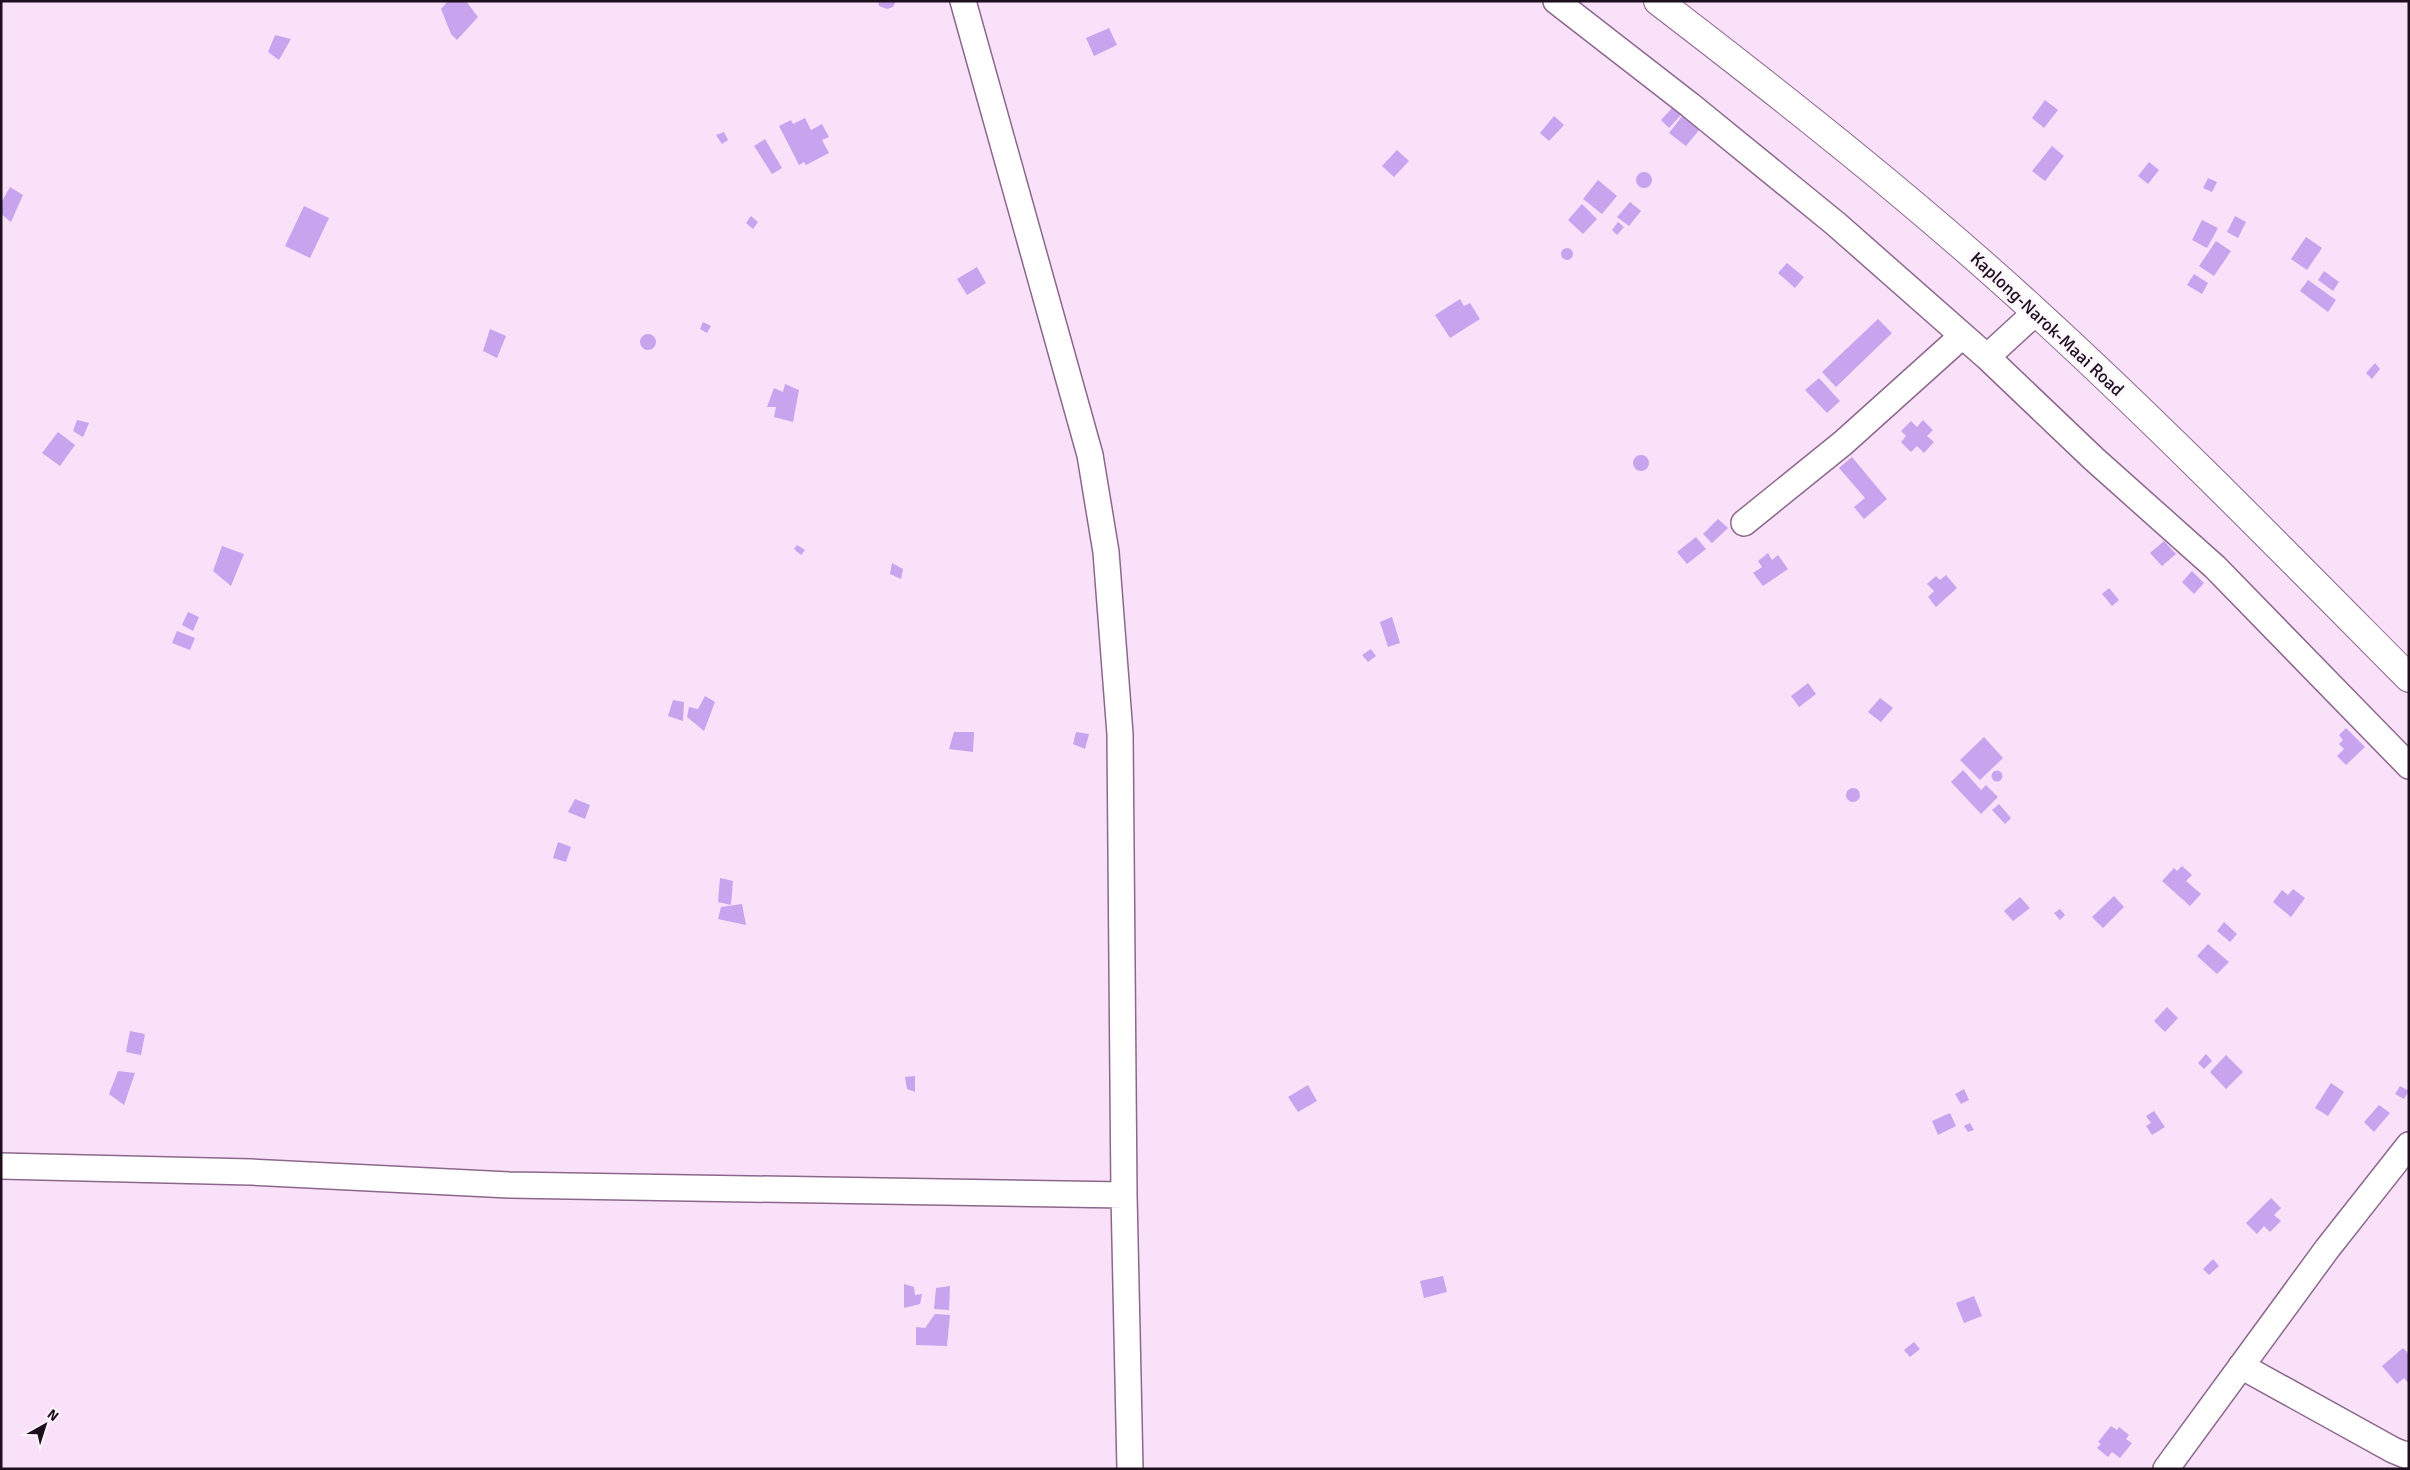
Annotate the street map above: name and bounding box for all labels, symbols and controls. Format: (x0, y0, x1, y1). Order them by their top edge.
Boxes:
street label: Kaplong-Narok-Maai Road (1966, 247, 2128, 401)
north arrow (20, 1400, 70, 1450)
text: N (44, 1406, 62, 1425)

